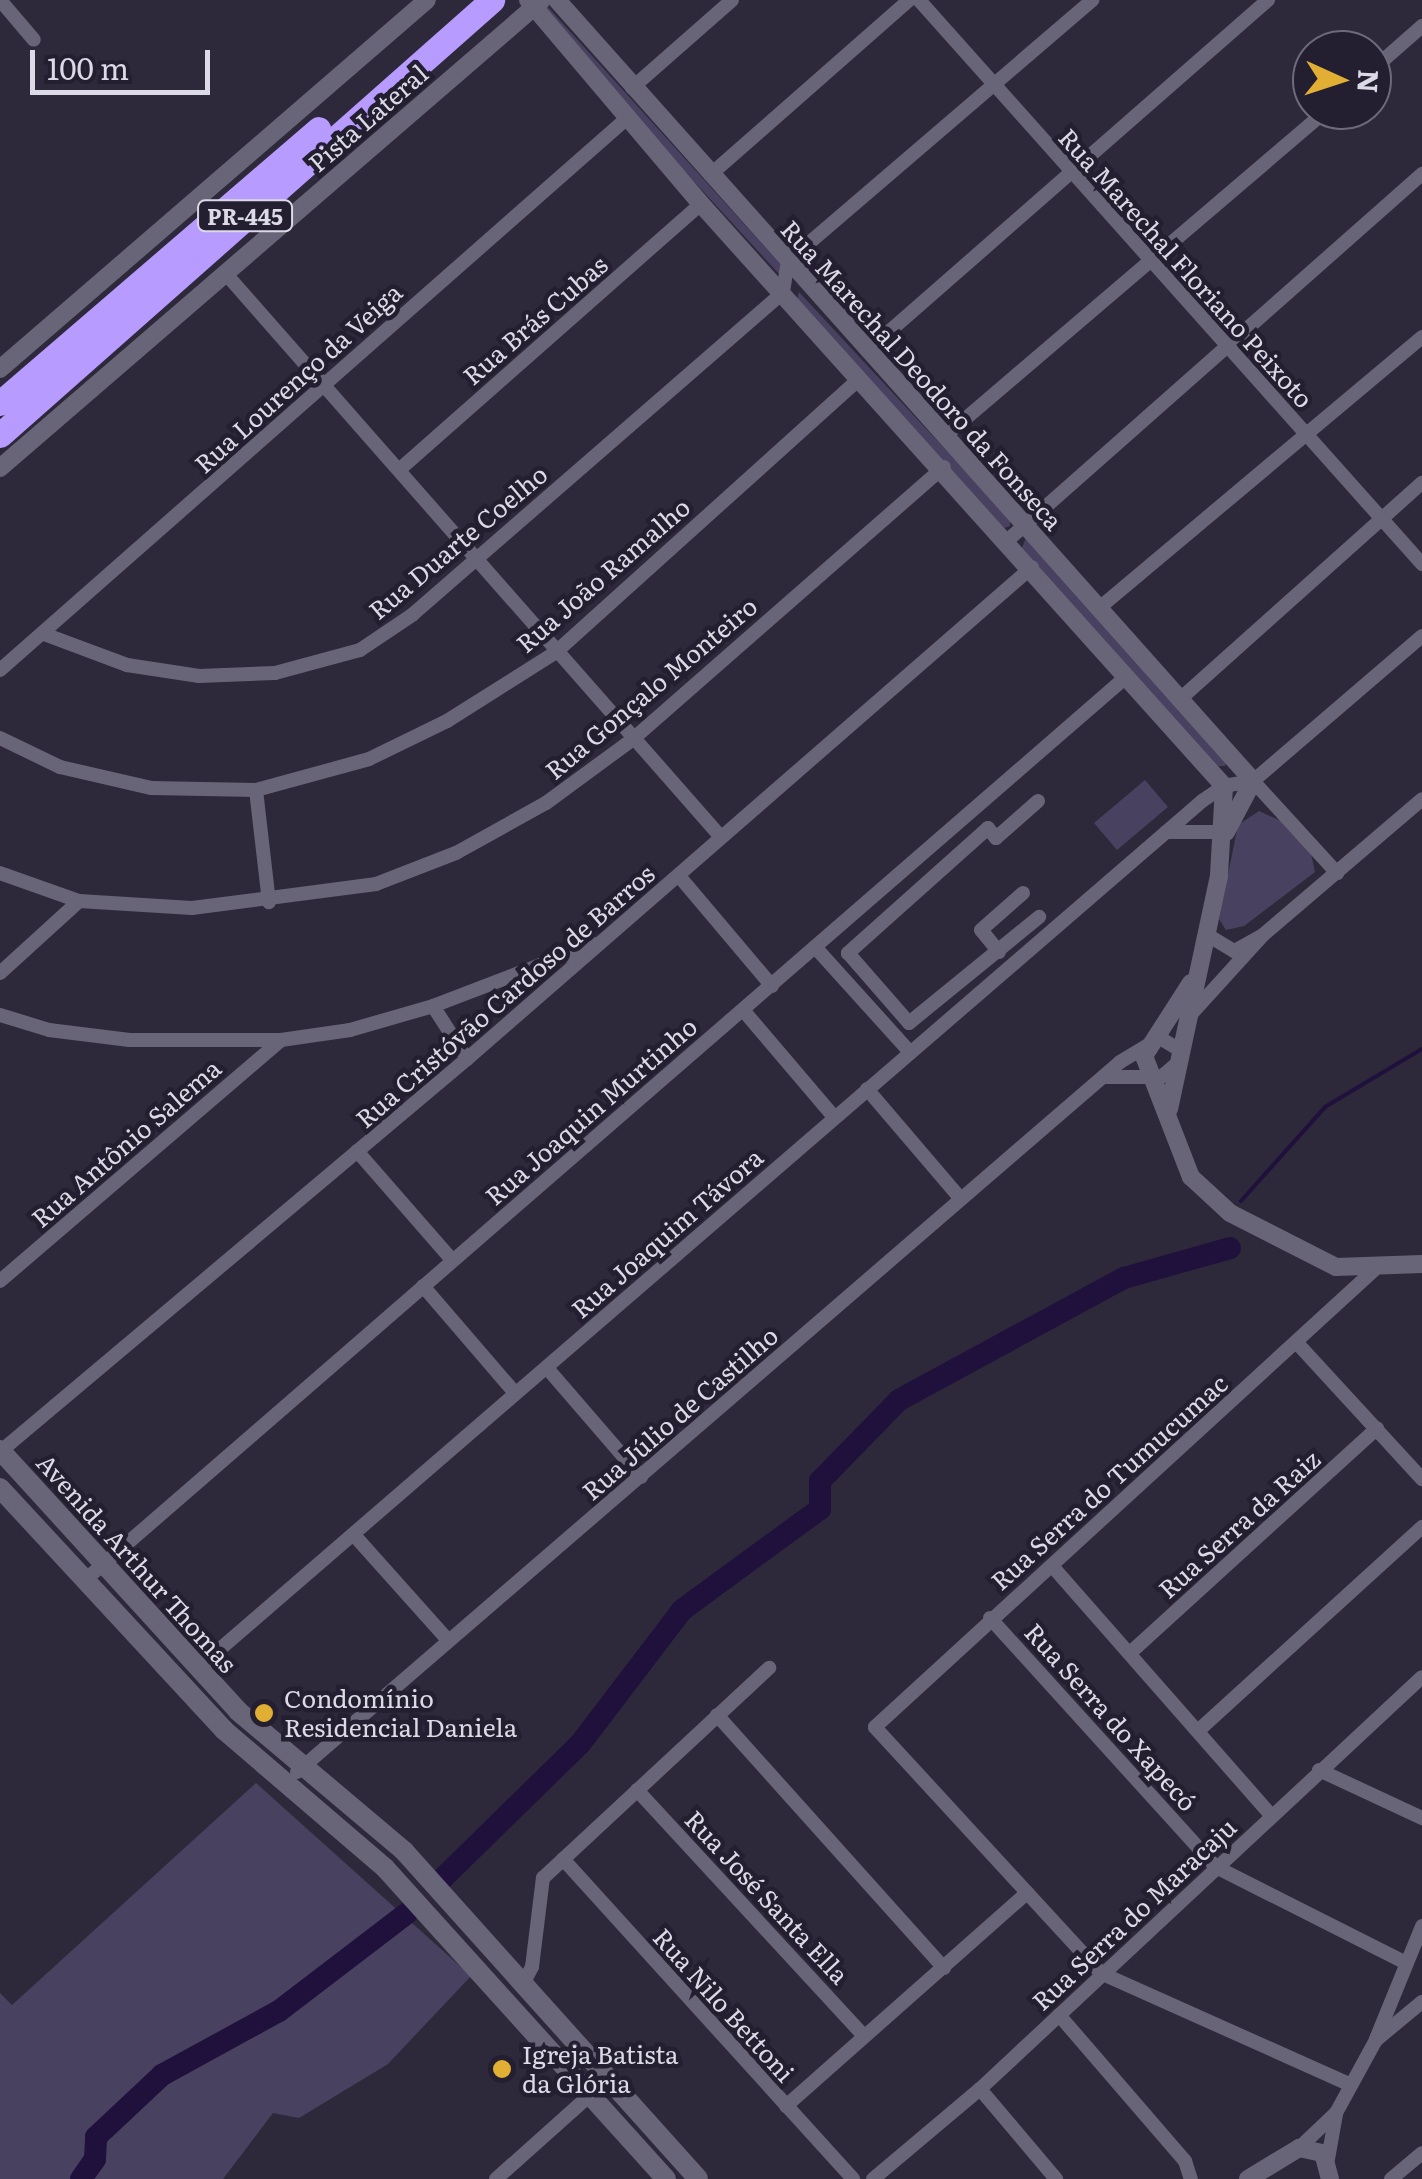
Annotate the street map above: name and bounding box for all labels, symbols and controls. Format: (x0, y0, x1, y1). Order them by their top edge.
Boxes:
scale bar (35, 30, 215, 92)
north arrow (1292, 30, 1392, 130)
text: 100 m (47, 45, 129, 89)
street label: Pista Lateral (302, 58, 434, 178)
text: N (1348, 69, 1392, 94)
street label: Rua Marechal Floriano Peixoto (1053, 122, 1319, 414)
road number: PR-445 (195, 199, 295, 233)
street label: Rua Marechal Deodoro da Fonseca (775, 214, 1069, 536)
street label: Rua Brás Cubas (457, 249, 613, 391)
street label: Rua Lourenço da Veiga (188, 277, 408, 479)
street label: Rua Duarte Coelho (363, 459, 553, 625)
street label: Rua João Ramalho (510, 492, 696, 658)
street label: Rua Gonçalo Monteiro (539, 591, 763, 785)
street label: Rua Cristóvão Cardoso de Barros (350, 858, 660, 1134)
street label: Rua Joaquin Murtinho (479, 1011, 703, 1211)
street label: Rua Antônio Salema (25, 1053, 227, 1233)
street label: Rua Joaquim Távora (565, 1142, 769, 1324)
street label: Rua Júlio de Castilho (576, 1320, 784, 1506)
street label: Rua Serra do Tumucumac (985, 1368, 1233, 1596)
street label: Rua Serra da Raiz (1152, 1444, 1326, 1604)
street label: Avenida Arthur Thomas (31, 1447, 243, 1679)
street label: Rua Serra do Xapecó (1019, 1617, 1203, 1817)
place label: Condomínio Residencial Daniela (284, 1684, 517, 1743)
marker: Condomínio Residencial Daniela (253, 1702, 275, 1724)
street label: Rua José Santa Ella (679, 1804, 855, 1990)
street label: Rua Serra do Maracaju (1026, 1812, 1242, 2016)
street label: Rua Nilo Bettoni (647, 1922, 801, 2088)
place label: Igreja Batista da Glória (522, 2040, 679, 2099)
marker: Igreja Batista da Glória (491, 2058, 513, 2080)

